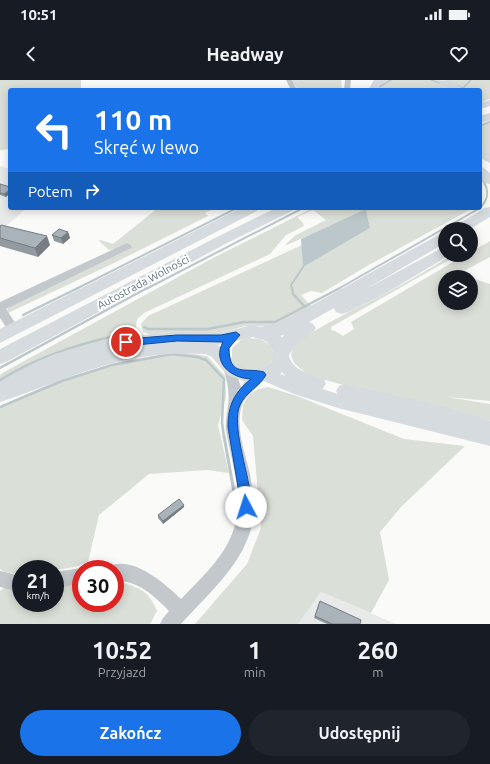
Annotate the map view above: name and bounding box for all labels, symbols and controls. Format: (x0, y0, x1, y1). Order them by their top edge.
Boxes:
text: 10:51 (20, 6, 58, 23)
icon: back (20, 43, 42, 65)
icon: heart (448, 43, 470, 65)
text: Headway (206, 44, 284, 64)
icon: left (28, 104, 80, 156)
text: 110 m (94, 104, 172, 135)
text: Skręć w lewo (94, 137, 199, 157)
icon: right (81, 180, 103, 202)
text: Potem (28, 183, 73, 200)
map controls (438, 222, 478, 310)
button: search (438, 222, 478, 262)
street label: Autostrada Wolności (95, 253, 191, 311)
button: layers (438, 270, 478, 310)
pin (109, 325, 143, 359)
icon: arrive (115, 331, 137, 353)
position arrow (225, 486, 267, 528)
speed limit sign: 30 (72, 560, 124, 612)
text: 21 (27, 569, 49, 592)
text: km/h (26, 590, 50, 601)
text: 10:52 (92, 637, 152, 664)
text: 1 (248, 637, 261, 664)
text: 260 (358, 637, 398, 664)
text: Przyjazd (98, 665, 146, 679)
text: min (244, 665, 266, 679)
text: m (372, 665, 383, 679)
button: Zakończ (20, 710, 241, 756)
button: Udostępnij (249, 710, 470, 756)

